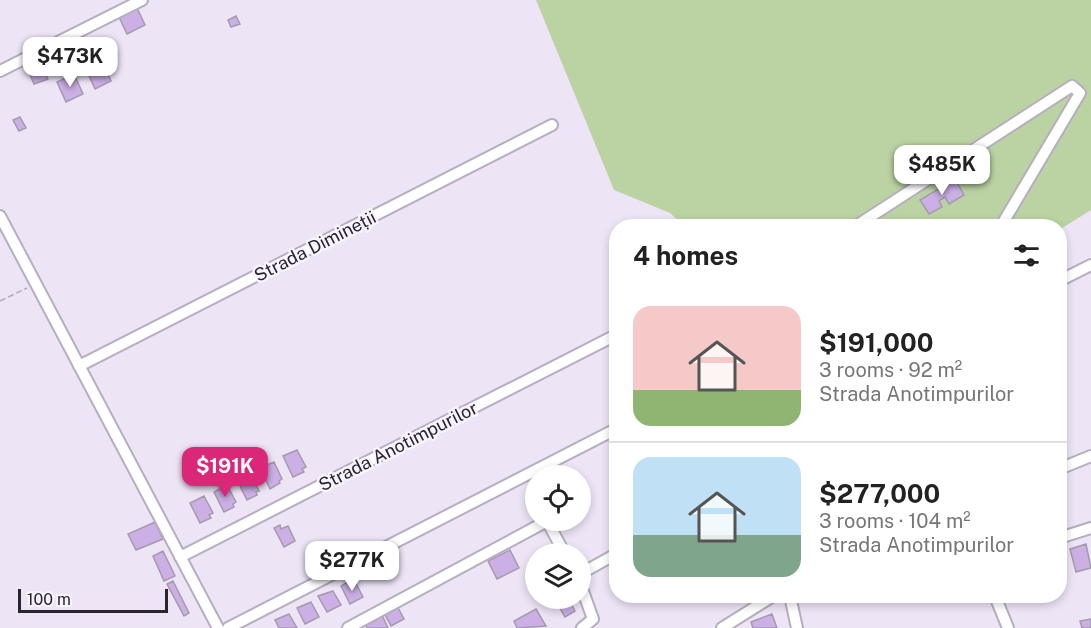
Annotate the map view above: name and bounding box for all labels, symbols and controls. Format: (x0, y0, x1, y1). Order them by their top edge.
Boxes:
pin: $473K (28, 37, 112, 88)
text: $473K (37, 44, 103, 68)
pin: $485K (900, 145, 984, 196)
text: $485K (908, 152, 976, 176)
street label: Strada Dimineții (251, 206, 379, 286)
icon: filters (1010, 239, 1043, 272)
text: 4 homes (633, 240, 738, 271)
text: $191,000 (819, 327, 933, 358)
icon: home (681, 330, 753, 402)
text: 3 rooms · 92 m² (819, 358, 962, 382)
text: Strada Anotimpurilor (819, 382, 1014, 406)
street label: Strada Anotimpurilor (315, 397, 481, 495)
pin: $191K (183, 447, 267, 498)
text: $191K (196, 454, 254, 478)
map controls (525, 465, 591, 609)
button: locate (525, 465, 591, 531)
text: $277,000 (819, 478, 940, 509)
icon: home (681, 481, 753, 553)
text: 3 rooms · 104 m² (819, 509, 971, 533)
text: Strada Anotimpurilor (819, 533, 1014, 557)
pin: $277K (310, 541, 394, 592)
button: layers (525, 543, 591, 609)
text: $277K (319, 548, 385, 572)
scale bar (18, 586, 168, 614)
text: 100 m (27, 590, 71, 609)

